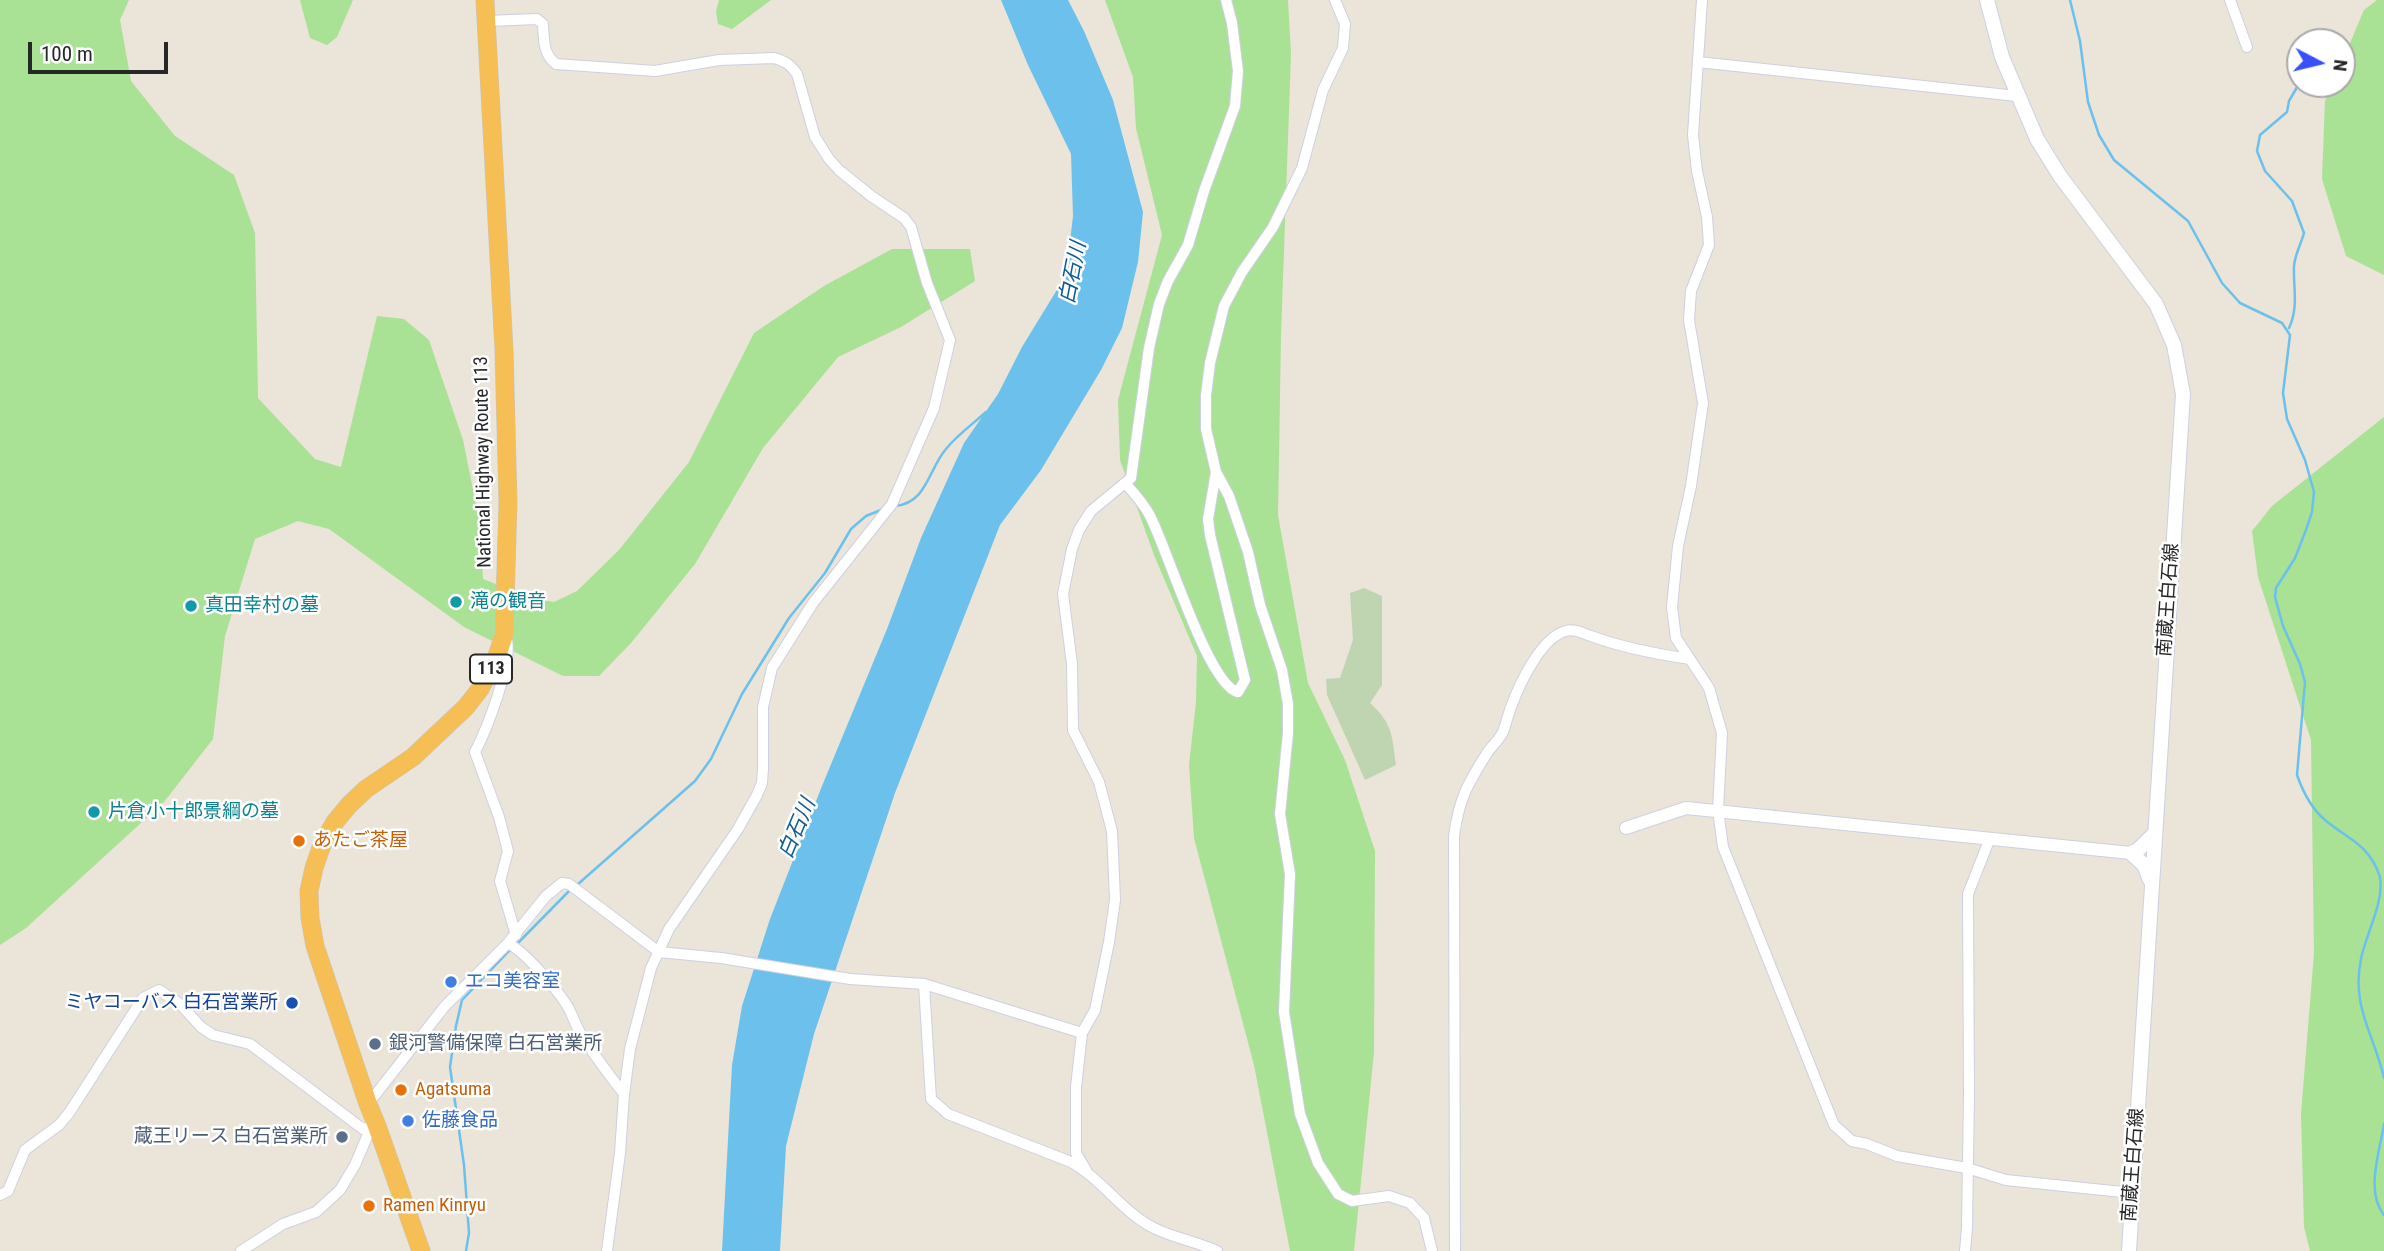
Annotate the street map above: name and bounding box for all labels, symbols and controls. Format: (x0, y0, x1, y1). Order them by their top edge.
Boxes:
scale bar (32, 28, 172, 72)
north arrow (2286, 28, 2356, 98)
text: 100 m (41, 42, 93, 66)
text: N (2328, 58, 2352, 73)
water label: 白石川 (1056, 240, 1092, 306)
street label: National Highway Route 113 (471, 356, 497, 568)
street label: 南蔵王白石線 (2154, 542, 2184, 658)
place label: 滝の観音 (470, 591, 546, 613)
marker: 滝の観音 (448, 594, 464, 610)
place label: 真田幸村の墓 (205, 595, 319, 617)
marker: 真田幸村の墓 (183, 598, 199, 614)
road number: 113 (470, 654, 512, 684)
water label: 白石川 (774, 795, 822, 863)
place label: 片倉小十郎景綱の墓 (108, 801, 279, 823)
marker: 片倉小十郎景綱の墓 (86, 804, 102, 820)
place label: あたご茶屋 (313, 830, 408, 852)
marker: あたご茶屋 (291, 833, 307, 849)
place label: エコ美容室 (465, 971, 560, 993)
marker: エコ美容室 (443, 974, 459, 990)
place label: ミヤコーバス 白石営業所 (65, 992, 278, 1014)
marker: ミヤコーバス 白石営業所 (284, 995, 300, 1011)
place label: 銀河警備保障 白石営業所 (389, 1033, 602, 1055)
marker: 銀河警備保障 白石営業所 (367, 1036, 383, 1052)
place label: Agatsuma (415, 1079, 491, 1101)
marker: Agatsuma (393, 1082, 409, 1098)
street label: 南蔵王白石線 (2119, 1107, 2149, 1223)
place label: 佐藤食品 (422, 1110, 498, 1132)
marker: 佐藤食品 (400, 1113, 416, 1129)
place label: 蔵王リース 白石営業所 (134, 1126, 328, 1148)
marker: 蔵王リース 白石営業所 (334, 1129, 350, 1145)
place label: Ramen Kinryu (383, 1195, 486, 1217)
marker: Ramen Kinryu (361, 1198, 377, 1214)

